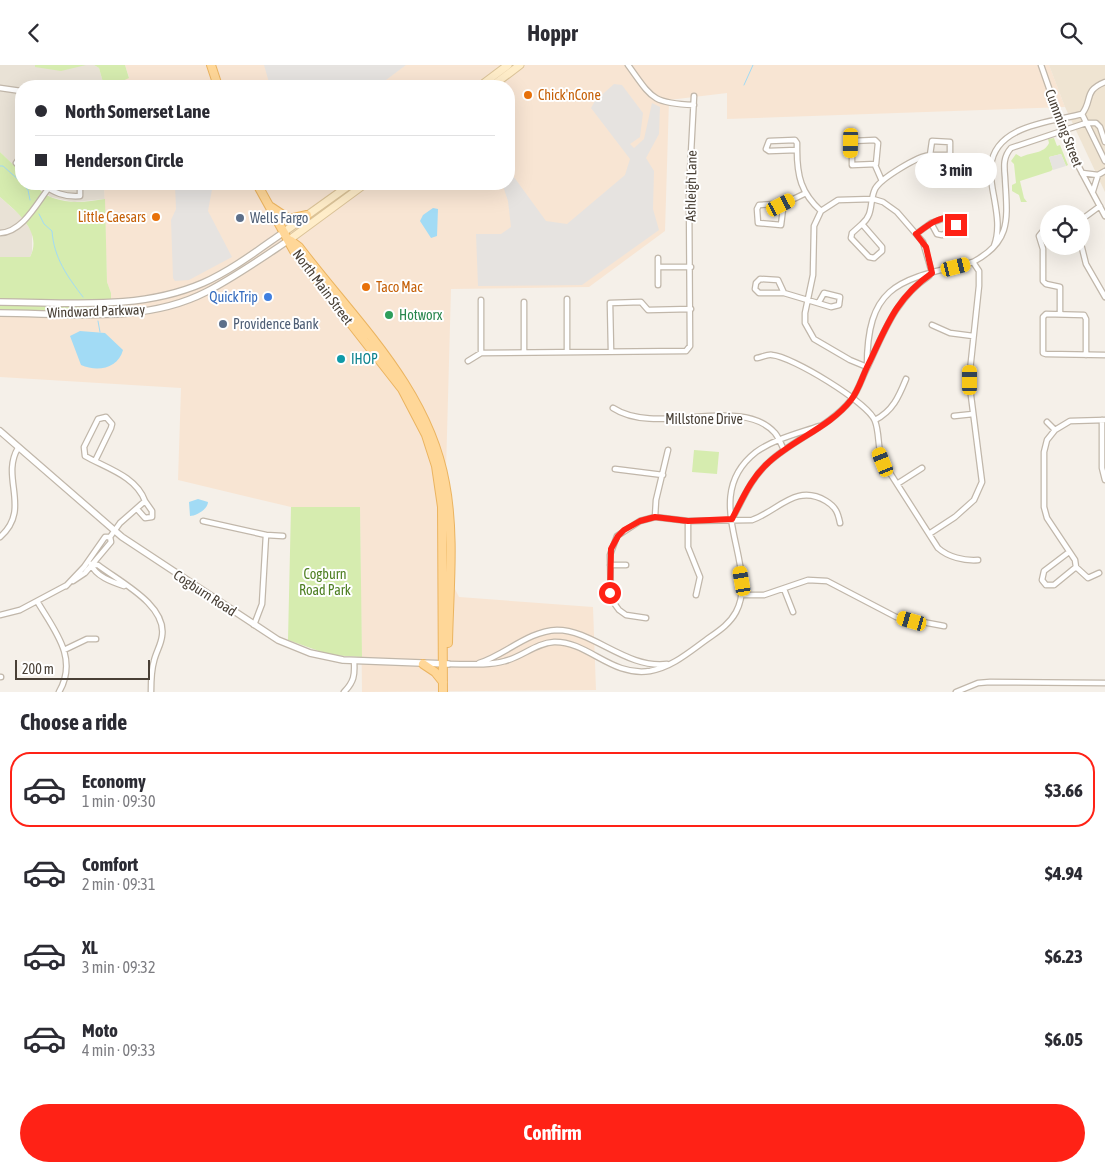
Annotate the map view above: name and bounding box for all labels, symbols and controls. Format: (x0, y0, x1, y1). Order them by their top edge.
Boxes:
icon: back (20, 19, 48, 47)
icon: search (1057, 19, 1085, 47)
text: Hoppr (527, 20, 578, 46)
place label: Chick'nCone (538, 87, 601, 103)
street label: Cumming Street (1042, 87, 1086, 169)
marker: Chick'nCone (522, 89, 534, 101)
text: North Somerset Lane (65, 100, 210, 122)
car (843, 128, 858, 158)
text: Henderson Circle (65, 149, 184, 171)
street label: Ashleigh Lane (682, 150, 700, 222)
callout: 3 min (915, 153, 997, 187)
text: 3 min (940, 161, 972, 179)
car (764, 192, 797, 218)
map controls (1040, 205, 1090, 255)
button: locate (1040, 205, 1090, 255)
place label: Little Caesars (78, 209, 146, 225)
place label: Wells Fargo (250, 210, 308, 226)
marker: Little Caesars (150, 211, 162, 223)
marker: Wells Fargo (234, 212, 246, 224)
route end (945, 214, 967, 236)
street label: North Main Street (289, 246, 357, 328)
car (939, 256, 972, 278)
place label: Taco Mac (376, 279, 423, 295)
marker: Taco Mac (360, 281, 372, 293)
place label: QuickTrip (209, 289, 258, 305)
marker: QuickTrip (262, 291, 274, 303)
street label: Windward Parkway (47, 301, 146, 321)
place label: Hotworx (399, 307, 443, 323)
marker: Hotworx (383, 309, 395, 321)
place label: Providence Bank (233, 316, 319, 332)
marker: Providence Bank (217, 318, 229, 330)
place label: IHOP (351, 351, 378, 367)
marker: IHOP (335, 353, 347, 365)
car (962, 365, 977, 395)
street label: Millstone Drive (665, 411, 743, 427)
car (870, 445, 895, 479)
car (732, 565, 751, 597)
park label: Cogburn Road Park (299, 566, 351, 598)
street label: Cogburn Road (171, 567, 239, 619)
route start (599, 582, 621, 604)
car (895, 610, 928, 632)
scale bar (15, 657, 150, 680)
text: 200 m (22, 661, 54, 677)
text: Choose a ride (20, 709, 127, 735)
icon: car (22, 767, 67, 812)
text: Economy (82, 770, 146, 792)
text: $3.66 (1045, 779, 1083, 801)
text: 1 min · 09:30 (82, 792, 155, 810)
icon: car (22, 850, 67, 895)
text: Comfort (82, 853, 138, 875)
text: $4.94 (1045, 862, 1083, 884)
text: 2 min · 09:31 (82, 875, 155, 893)
icon: car (22, 933, 67, 978)
text: XL (82, 936, 98, 958)
text: $6.23 (1045, 945, 1083, 967)
text: 3 min · 09:32 (82, 958, 155, 976)
icon: car (22, 1016, 67, 1061)
text: Moto (82, 1019, 118, 1041)
text: $6.05 (1045, 1028, 1083, 1050)
text: 4 min · 09:33 (82, 1041, 155, 1059)
button: Confirm (20, 1104, 1085, 1162)

